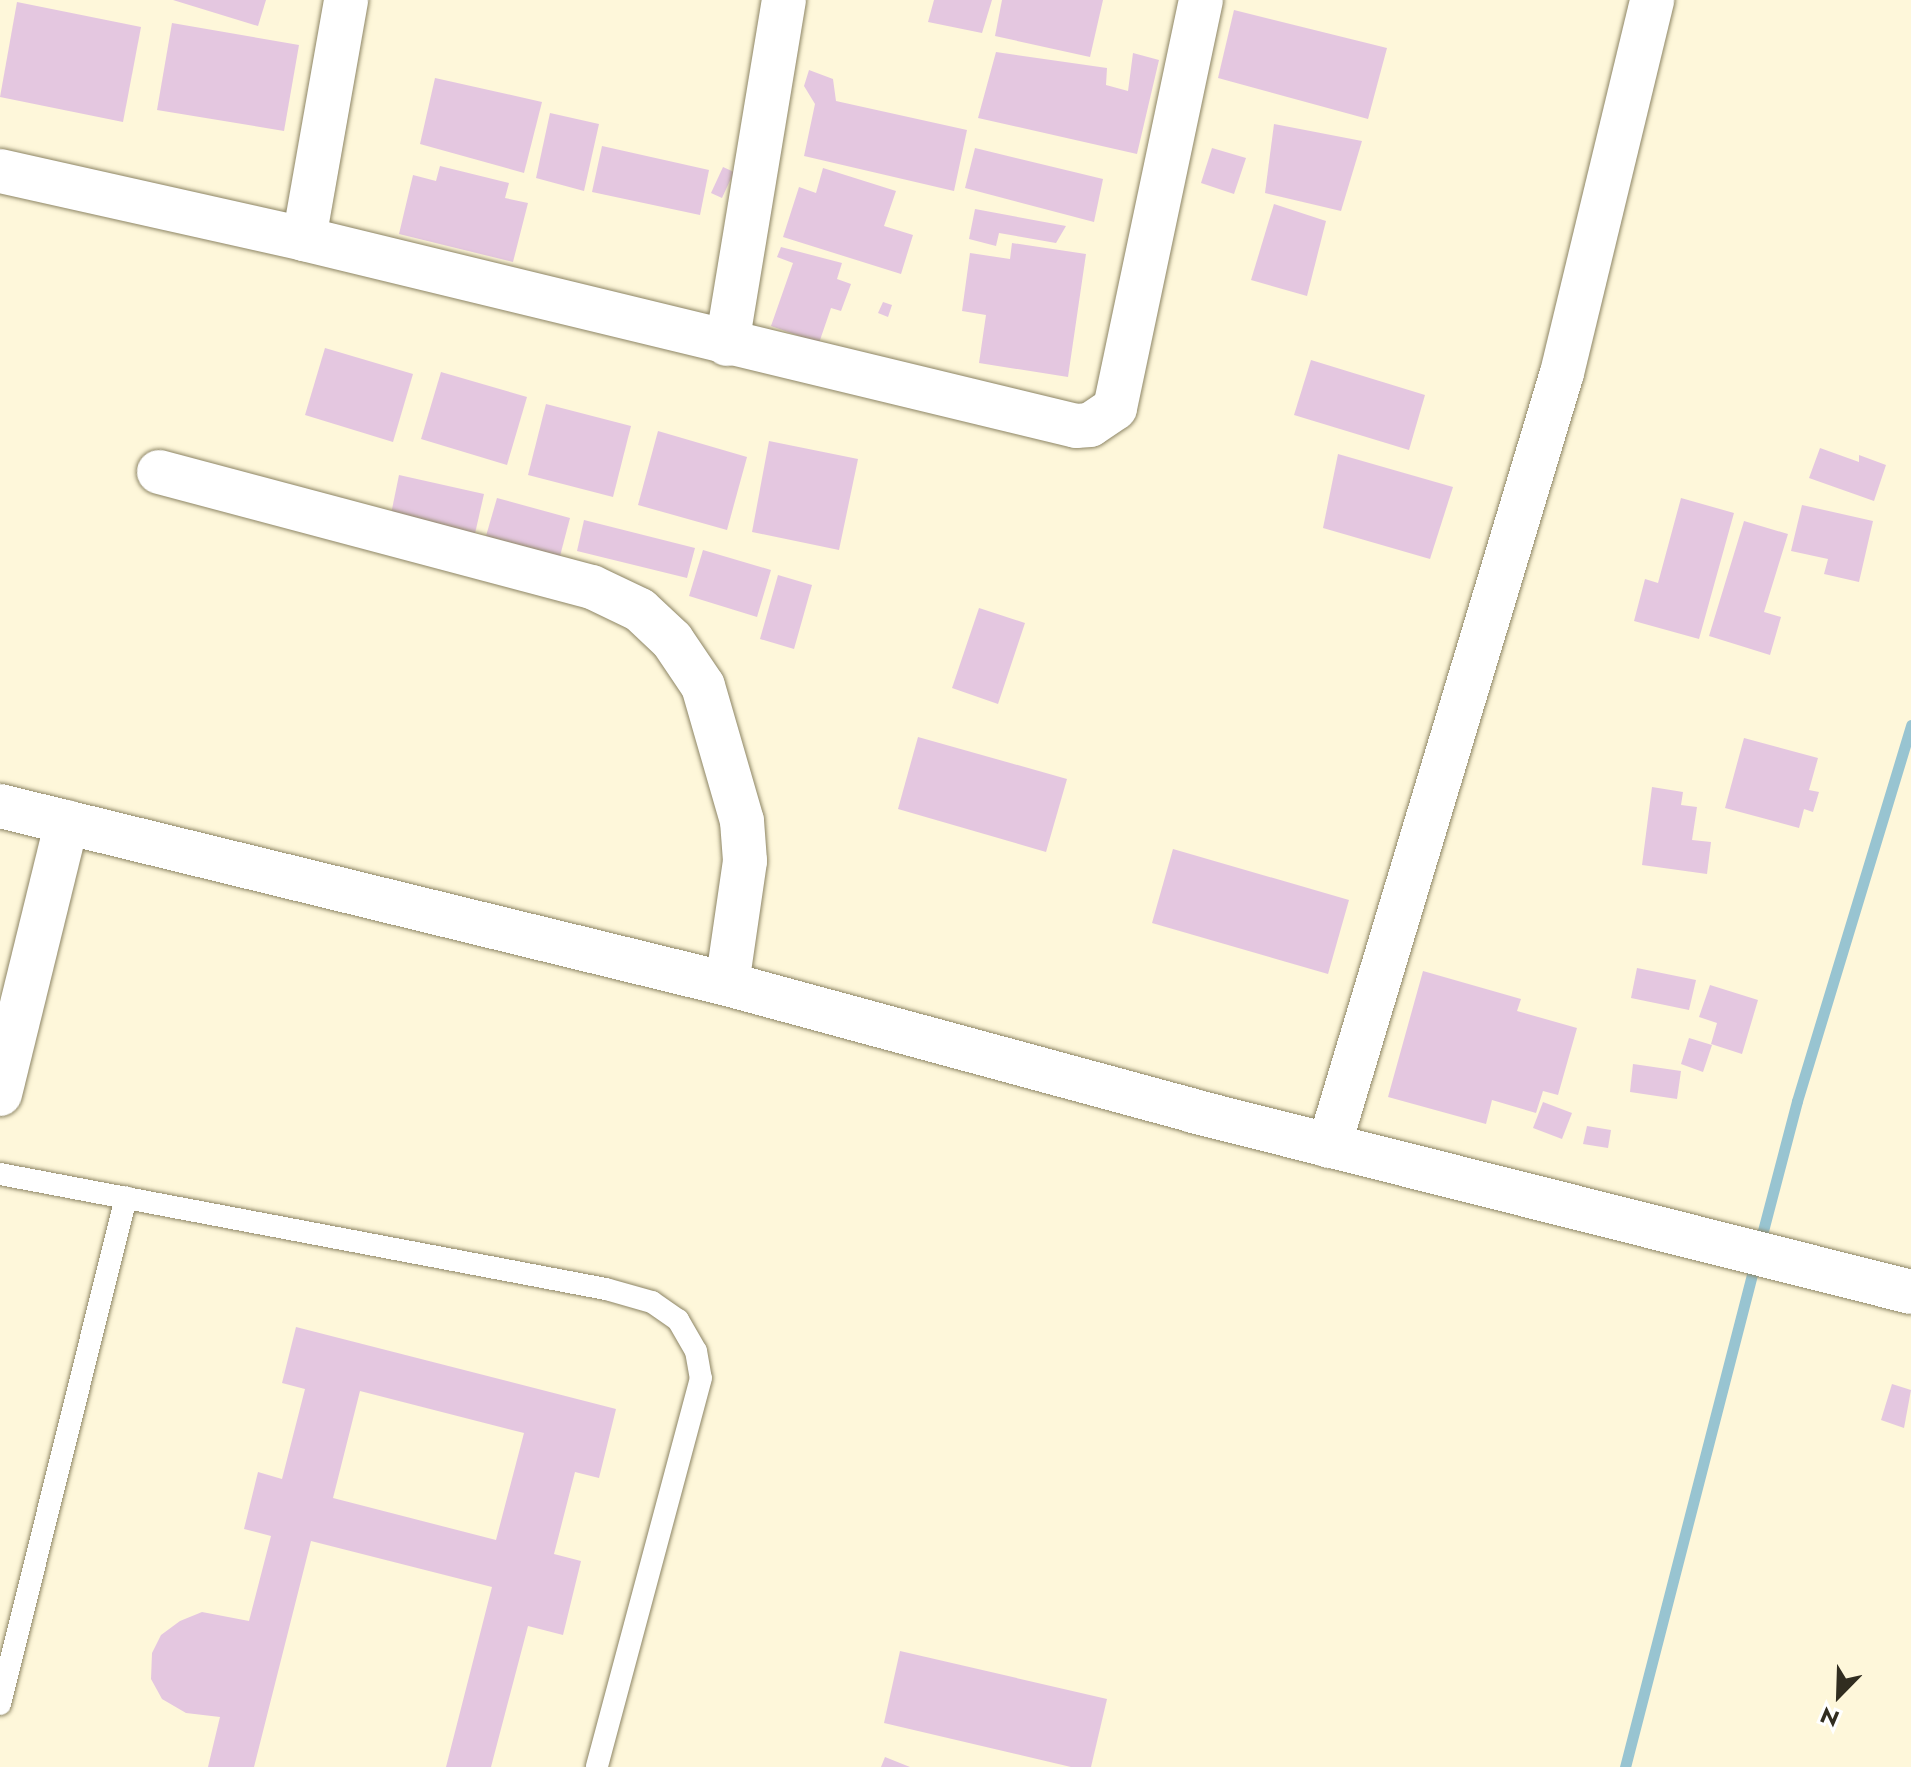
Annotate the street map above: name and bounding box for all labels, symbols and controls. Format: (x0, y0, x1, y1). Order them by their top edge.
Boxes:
north arrow (1799, 1655, 1879, 1735)
text: N (1815, 1699, 1844, 1735)

